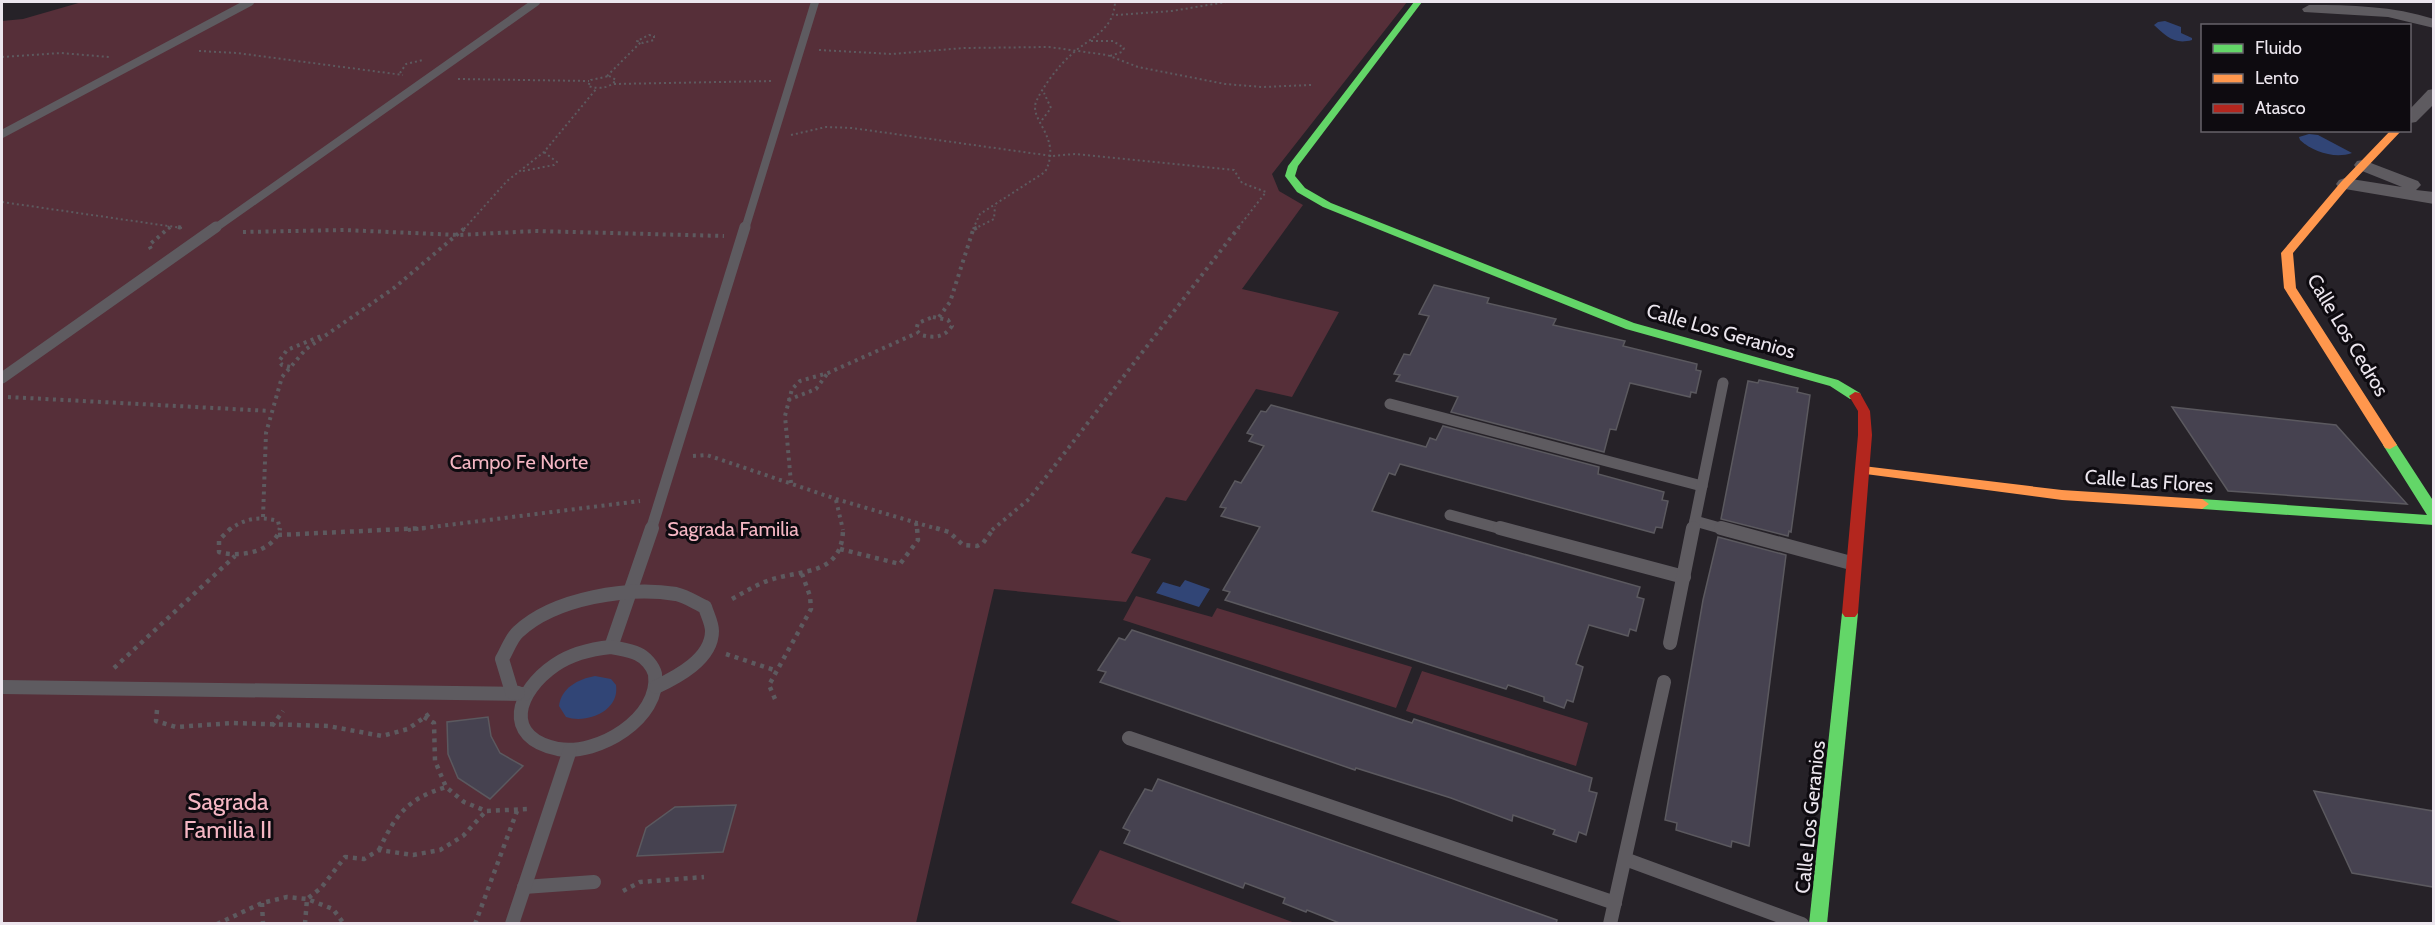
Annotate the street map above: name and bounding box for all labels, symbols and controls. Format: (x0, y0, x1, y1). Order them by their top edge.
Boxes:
legend (2201, 24, 2411, 132)
text: Fluido (2255, 37, 2302, 59)
text: Lento (2255, 67, 2299, 89)
text: Atasco (2255, 97, 2306, 119)
street label: Calle Los Cedros (2302, 270, 2394, 400)
street label: Calle Los Geranios (1644, 298, 1798, 364)
park label: Campo Fe Norte (450, 450, 588, 474)
street label: Calle Las Flores (2084, 465, 2214, 497)
park label: Sagrada Familia (667, 517, 799, 541)
street label: Calle Los Geranios (1790, 739, 1830, 895)
park label: Sagrada Familia II (184, 787, 272, 844)

